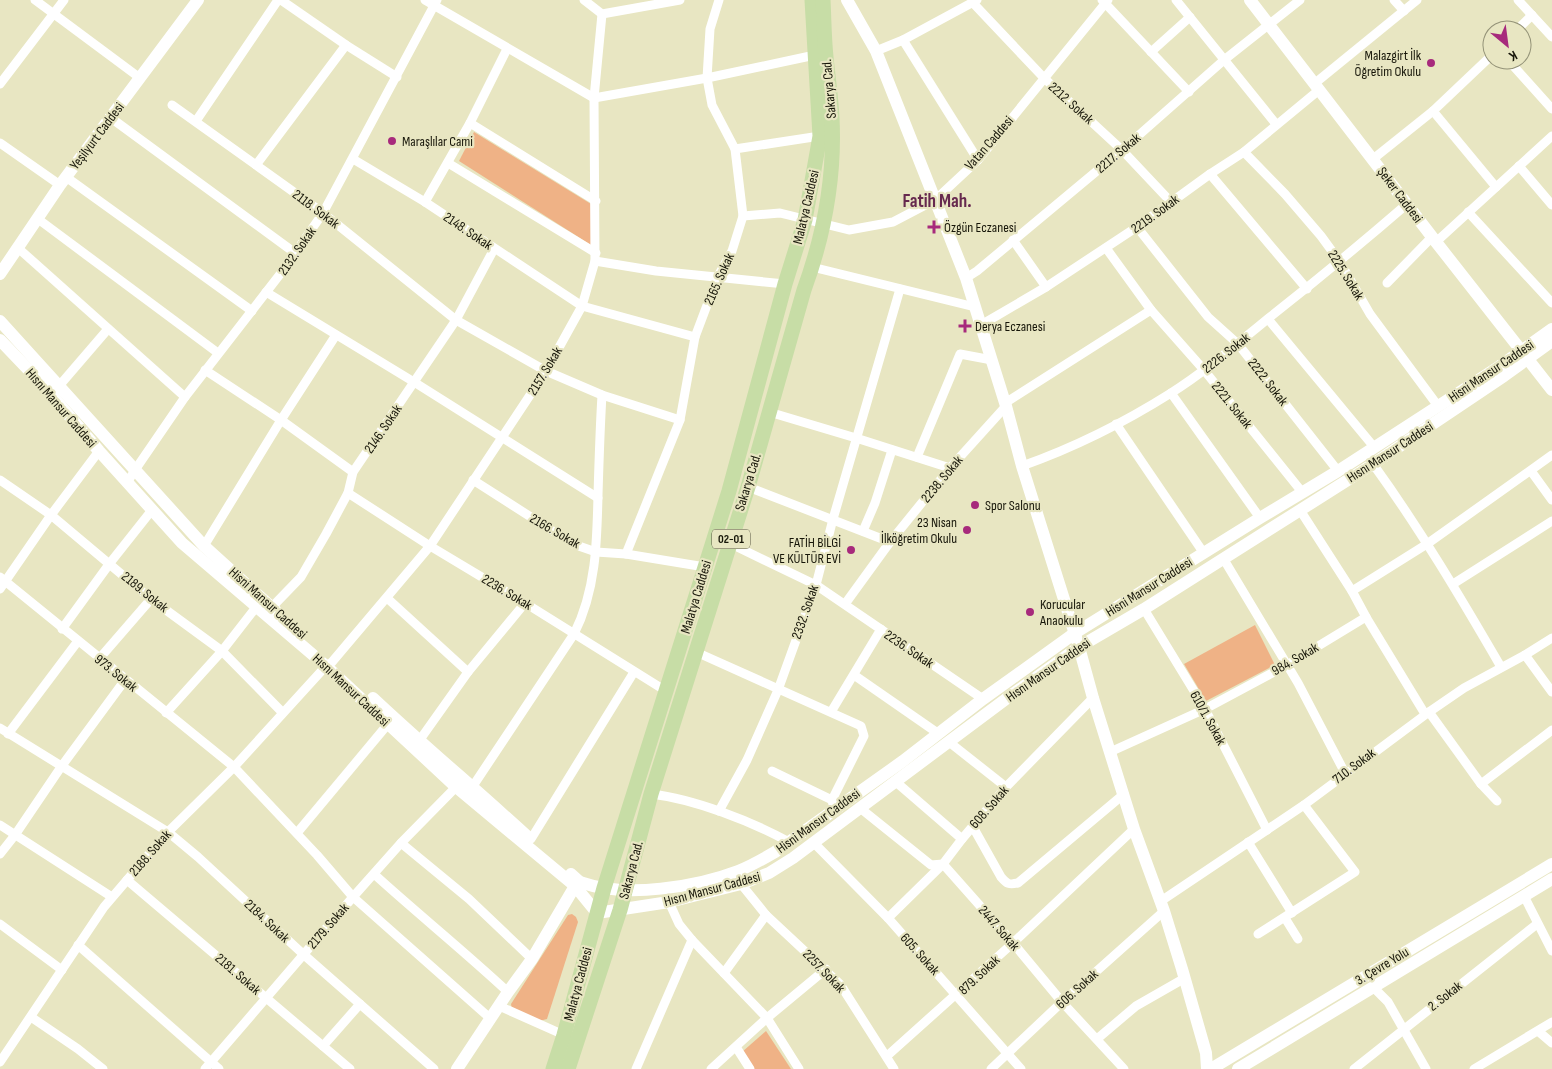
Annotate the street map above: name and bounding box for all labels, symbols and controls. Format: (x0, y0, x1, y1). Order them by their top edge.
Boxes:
north arrow (1482, 20, 1532, 70)
place label: Malazgirt İlk Öğretim Okulu (1354, 47, 1422, 80)
text: K (1506, 47, 1520, 65)
marker: Malazgirt İlk Öğretim Okulu (1425, 57, 1437, 69)
street label: Sakarya Cad. (818, 59, 840, 119)
street label: 2212. Sokak (1045, 78, 1098, 128)
street label: Yeşilyurt Caddesi (66, 99, 128, 173)
street label: Vatan Caddesi (961, 113, 1017, 173)
street label: 2217. Sokak (1092, 129, 1144, 177)
place label: Maraşlılar Cami (402, 133, 473, 150)
marker: Maraşlılar Cami (386, 135, 398, 147)
street label: Şeker Caddesi (1374, 164, 1426, 226)
street label: Malatya Caddesi (789, 168, 823, 246)
street label: 2118. Sokak (289, 186, 343, 233)
district label: Fatih Mah. (902, 190, 972, 213)
street label: 2219. Sokak (1128, 191, 1183, 237)
street label: 2148. Sokak (440, 208, 496, 254)
place label: Özgün Eczanesi (944, 219, 1016, 236)
marker: Özgün Eczanesi (928, 221, 940, 233)
street label: 2132. Sokak (274, 223, 320, 278)
street label: 2225. Sokak (1324, 247, 1368, 304)
street label: 2165. Sokak (700, 250, 738, 308)
place label: Derya Eczanesi (975, 318, 1045, 335)
marker: Derya Eczanesi (959, 320, 971, 332)
street label: 2226. Sokak (1199, 329, 1254, 377)
street label: Hisni Mansur Caddesi (1445, 336, 1537, 406)
street label: 2157. Sokak (524, 343, 566, 398)
street label: 2222. Sokak (1244, 355, 1292, 410)
street label: Hısnı Mansur Caddesi (22, 365, 100, 451)
street label: 2221. Sokak (1208, 378, 1256, 432)
street label: 2146. Sokak (361, 401, 406, 457)
street label: Hısnı Mansur Caddesi (1344, 418, 1436, 486)
street label: Sakarya Cad. (731, 451, 765, 513)
street label: 2238. Sokak (917, 451, 967, 506)
place label: Spor Salonu (985, 497, 1041, 514)
marker: Spor Salonu (969, 499, 981, 511)
street label: 2166. Sokak (527, 510, 584, 553)
place label: 23 Nisan İlköğretim Okulu (881, 514, 957, 547)
marker: 23 Nisan İlköğretim Okulu (961, 524, 973, 536)
road number: 02-01 (712, 530, 750, 548)
place label: FATİH BİLGİ VE KÜLTÜR EVİ (773, 534, 841, 567)
marker: FATİH BİLGİ VE KÜLTÜR EVİ (845, 544, 857, 556)
street label: Hisni Mansur Caddesi (1102, 553, 1196, 621)
street label: Malatya Caddesi (677, 558, 715, 636)
street label: Hisni Mansur Caddesi (225, 563, 311, 643)
street label: 2189. Sokak (118, 568, 172, 616)
street label: 2236. Sokak (479, 570, 536, 614)
street label: 2332. Sokak (788, 582, 822, 641)
place label: Korucular Anaokulu (1039, 596, 1085, 629)
marker: Korucular Anaokulu (1024, 606, 1036, 618)
street label: 2236. Sokak (881, 626, 938, 672)
street label: Hısnı Mansur Caddesi (1002, 635, 1094, 705)
street label: 984. Sokak (1269, 639, 1322, 679)
street label: Hısnı Mansur Caddesi (309, 650, 393, 730)
street label: 973. Sokak (91, 651, 141, 696)
street label: 610/1. Sokak (1186, 688, 1230, 749)
street label: 710. Sokak (1329, 744, 1379, 788)
street label: 608. Sokak (966, 782, 1013, 832)
street label: Hisni Mansur Caddesi (773, 785, 863, 857)
street label: 2188. Sokak (125, 826, 175, 880)
street label: Sakarya Cad. (615, 839, 647, 901)
street label: Hısnı Mansur Caddesi (662, 868, 762, 910)
street label: 2184. Sokak (241, 896, 294, 947)
street label: 2179. Sokak (304, 899, 353, 952)
street label: 2447. Sokak (975, 902, 1024, 955)
street label: 605. Sokak (897, 929, 944, 979)
street label: 3. Çevre Yolu (1352, 943, 1412, 989)
street label: Malatya Caddesi (560, 945, 596, 1023)
street label: 2257. Sokak (799, 946, 849, 997)
street label: 2181. Sokak (212, 950, 265, 999)
street label: 879. Sokak (955, 951, 1004, 998)
street label: 606. Sokak (1052, 965, 1102, 1012)
street label: 2. Sokak (1425, 977, 1466, 1015)

